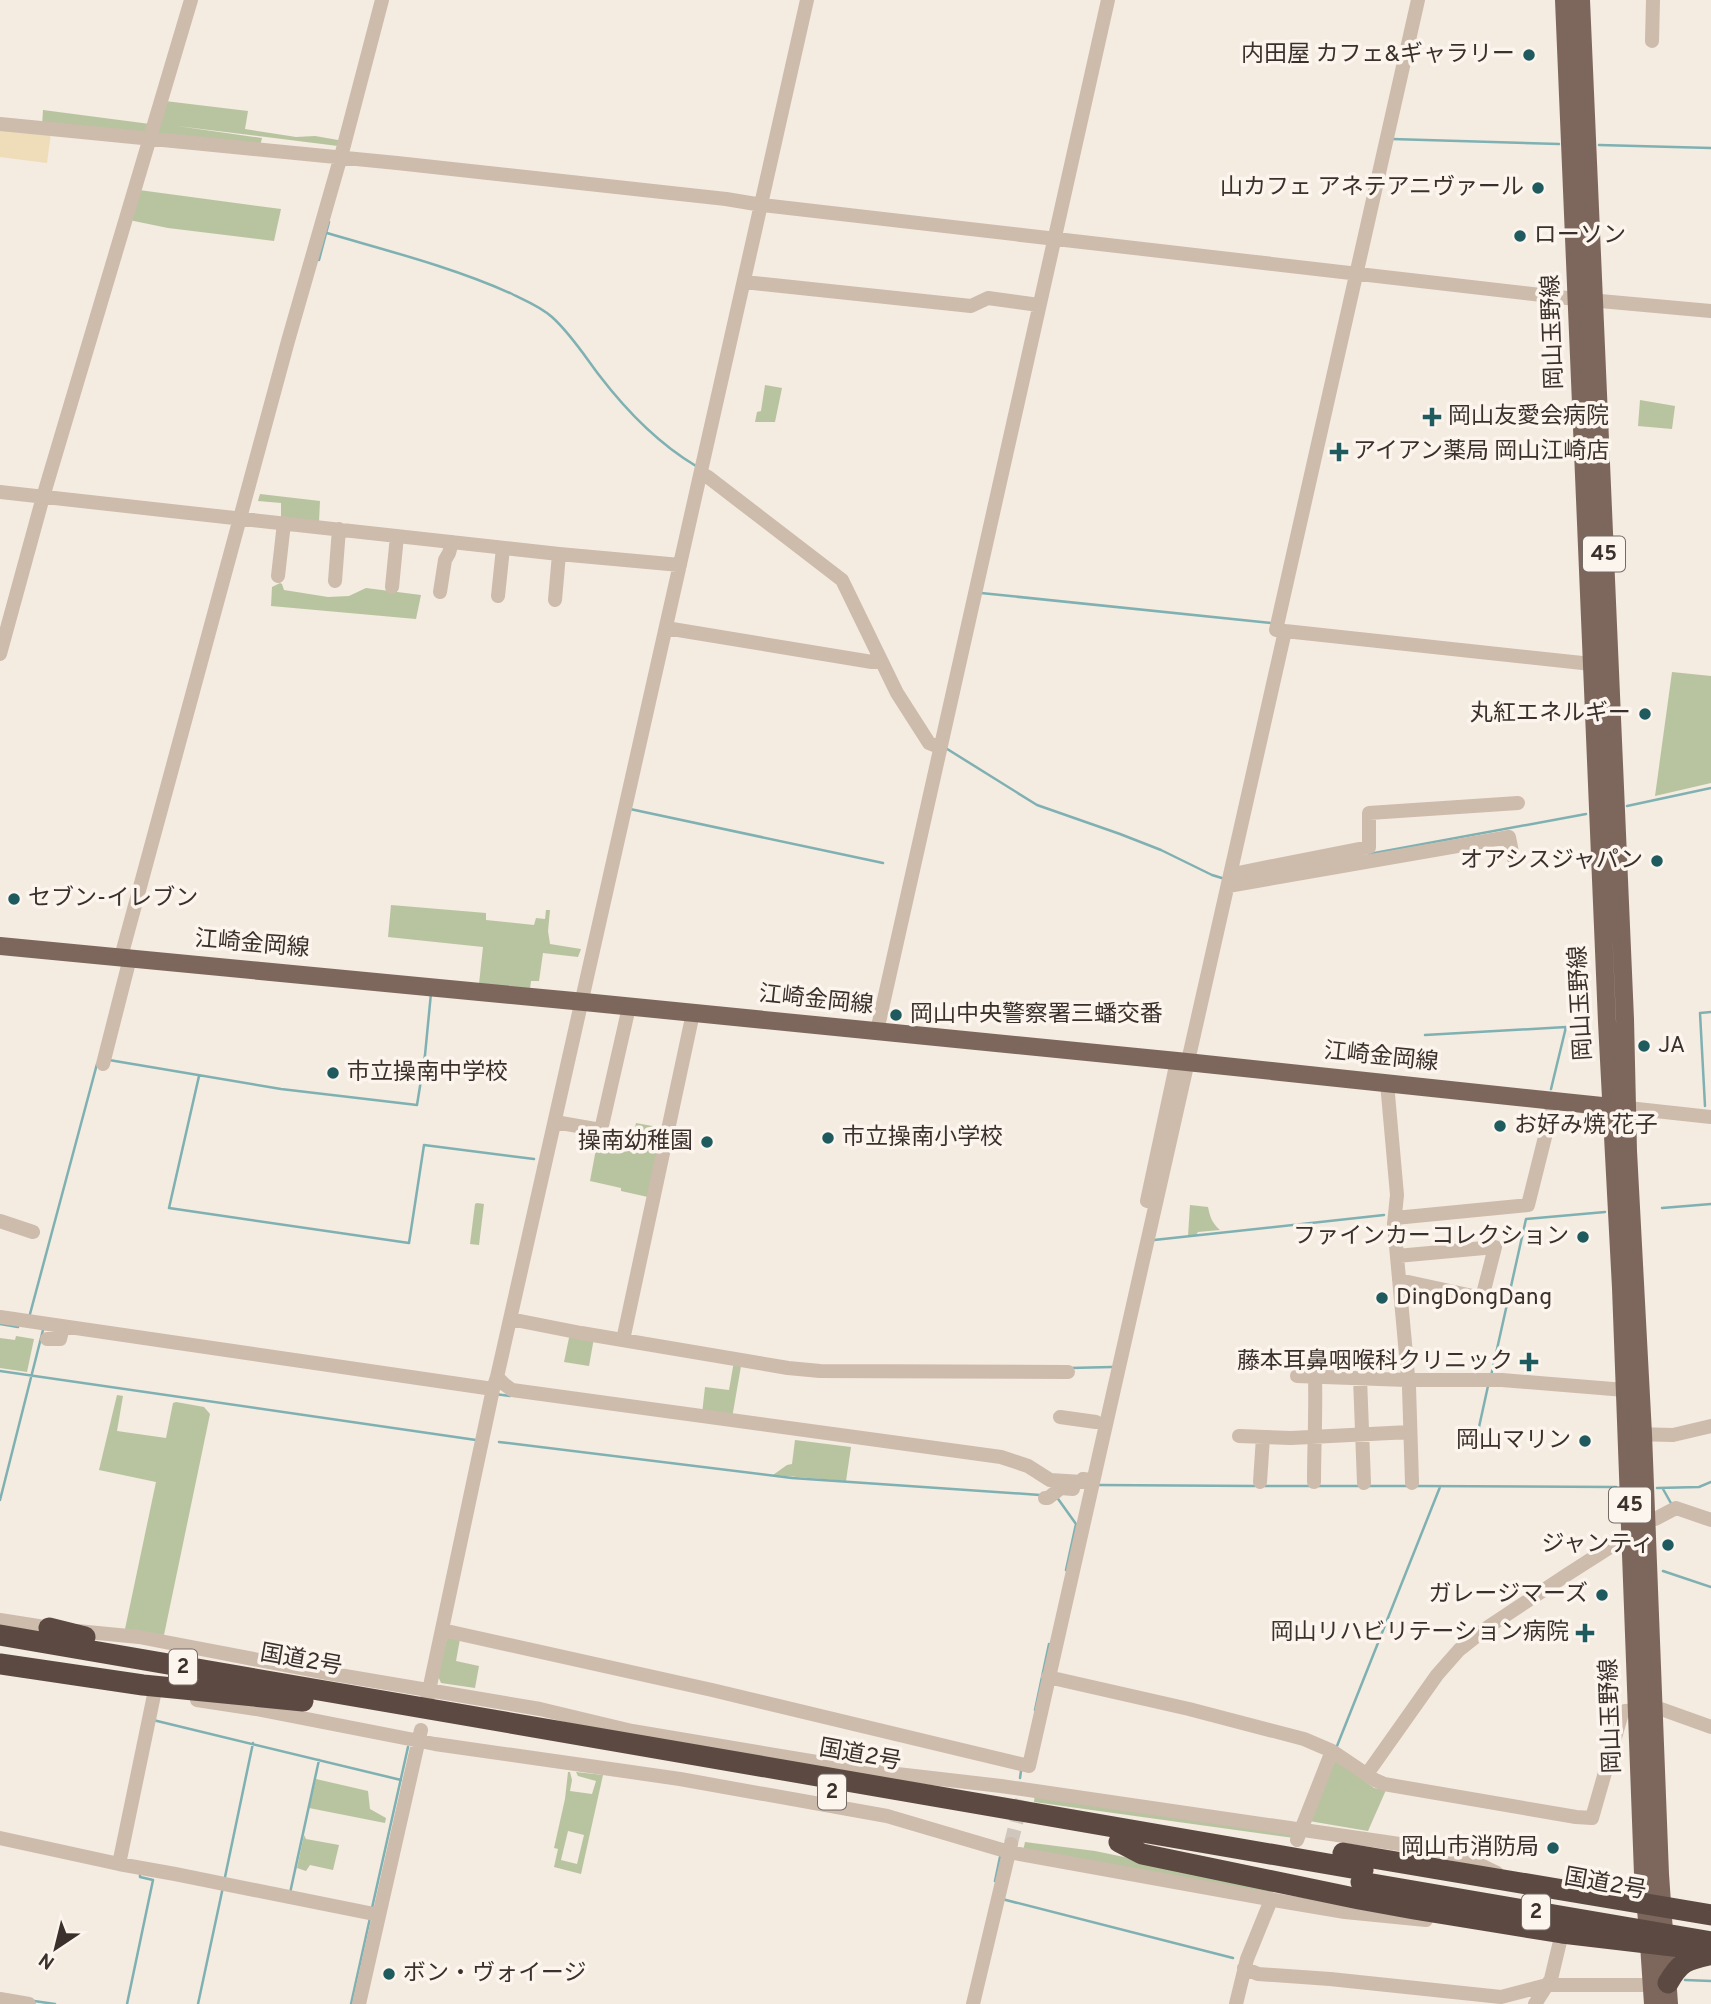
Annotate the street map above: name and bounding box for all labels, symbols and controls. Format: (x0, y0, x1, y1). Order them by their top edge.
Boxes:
place label: 内田屋 カフェ&ギャラリー (1241, 41, 1515, 70)
marker: 内田屋 カフェ&ギャラリー (1521, 47, 1537, 63)
place label: 山カフェ アネテアニヴァール (1220, 174, 1524, 203)
marker: 山カフェ アネテアニヴァール (1530, 180, 1546, 196)
place label: ローソン (1534, 222, 1626, 251)
marker: ローソン (1512, 228, 1528, 244)
street label: 岡山玉野線 (1538, 274, 1570, 390)
place label: 岡山友愛会病院 (1448, 403, 1609, 432)
marker: 岡山友愛会病院 (1422, 407, 1442, 427)
place label: アイアン薬局 岡山江崎店 (1353, 438, 1609, 467)
marker: アイアン薬局 岡山江崎店 (1331, 444, 1347, 460)
road number: 45 (1583, 536, 1625, 572)
place label: 丸紅エネルギー (1470, 700, 1631, 729)
marker: 丸紅エネルギー (1637, 706, 1653, 722)
place label: オアシスジャパン (1460, 847, 1643, 876)
marker: オアシスジャパン (1649, 853, 1665, 869)
place label: セブン-イレブン (28, 885, 198, 914)
marker: セブン-イレブン (6, 891, 22, 907)
street label: 江崎金岡線 (193, 926, 311, 964)
street label: 岡山玉野線 (1565, 945, 1599, 1061)
street label: 江崎金岡線 (757, 981, 875, 1021)
place label: 岡山中央警察署三蟠交番 (910, 1001, 1163, 1030)
marker: 岡山中央警察署三蟠交番 (888, 1007, 904, 1023)
place label: JA (1658, 1032, 1685, 1061)
street label: 江崎金岡線 (1322, 1038, 1440, 1078)
marker: JA (1636, 1038, 1652, 1054)
place label: 市立操南中学校 (347, 1059, 508, 1088)
marker: 市立操南中学校 (325, 1065, 341, 1081)
place label: お好み焼 花子 (1514, 1112, 1657, 1141)
marker: お好み焼 花子 (1492, 1118, 1508, 1134)
place label: 市立操南小学校 (842, 1124, 1003, 1153)
place label: 操南幼稚園 (578, 1128, 693, 1157)
marker: 市立操南小学校 (820, 1130, 836, 1146)
marker: 操南幼稚園 (699, 1134, 715, 1150)
place label: ファインカーコレクション (1293, 1223, 1569, 1252)
marker: ファインカーコレクション (1575, 1229, 1591, 1245)
place label: DingDongDang (1396, 1284, 1552, 1313)
marker: DingDongDang (1374, 1290, 1390, 1306)
place label: 藤本耳鼻咽喉科クリニック (1237, 1348, 1513, 1377)
marker: 藤本耳鼻咽喉科クリニック (1519, 1352, 1539, 1372)
place label: 岡山マリン (1456, 1427, 1571, 1456)
marker: 岡山マリン (1577, 1433, 1593, 1449)
road number: 45 (1609, 1488, 1651, 1522)
place label: ジャンティ (1542, 1531, 1654, 1560)
marker: ジャンティ (1660, 1537, 1676, 1553)
place label: ガレージマーズ (1429, 1581, 1588, 1610)
marker: ガレージマーズ (1594, 1587, 1610, 1603)
place label: 岡山リハビリテーション病院 (1270, 1619, 1569, 1648)
marker: 岡山リハビリテーション病院 (1575, 1623, 1595, 1643)
street label: 国道2号 (258, 1640, 344, 1682)
road number: 2 (169, 1650, 197, 1684)
street label: 岡山玉野線 (1596, 1658, 1628, 1774)
street label: 国道2号 (817, 1735, 903, 1777)
road number: 2 (818, 1774, 846, 1810)
place label: 岡山市消防局 (1401, 1834, 1539, 1863)
marker: 岡山市消防局 (1545, 1840, 1561, 1856)
street label: 国道2号 (1562, 1864, 1648, 1906)
road number: 2 (1522, 1895, 1550, 1930)
north arrow (21, 1913, 91, 1983)
text: N (35, 1947, 60, 1974)
place label: ボン・ヴォイージ (403, 1960, 587, 1989)
marker: ボン・ヴォイージ (381, 1966, 397, 1982)

